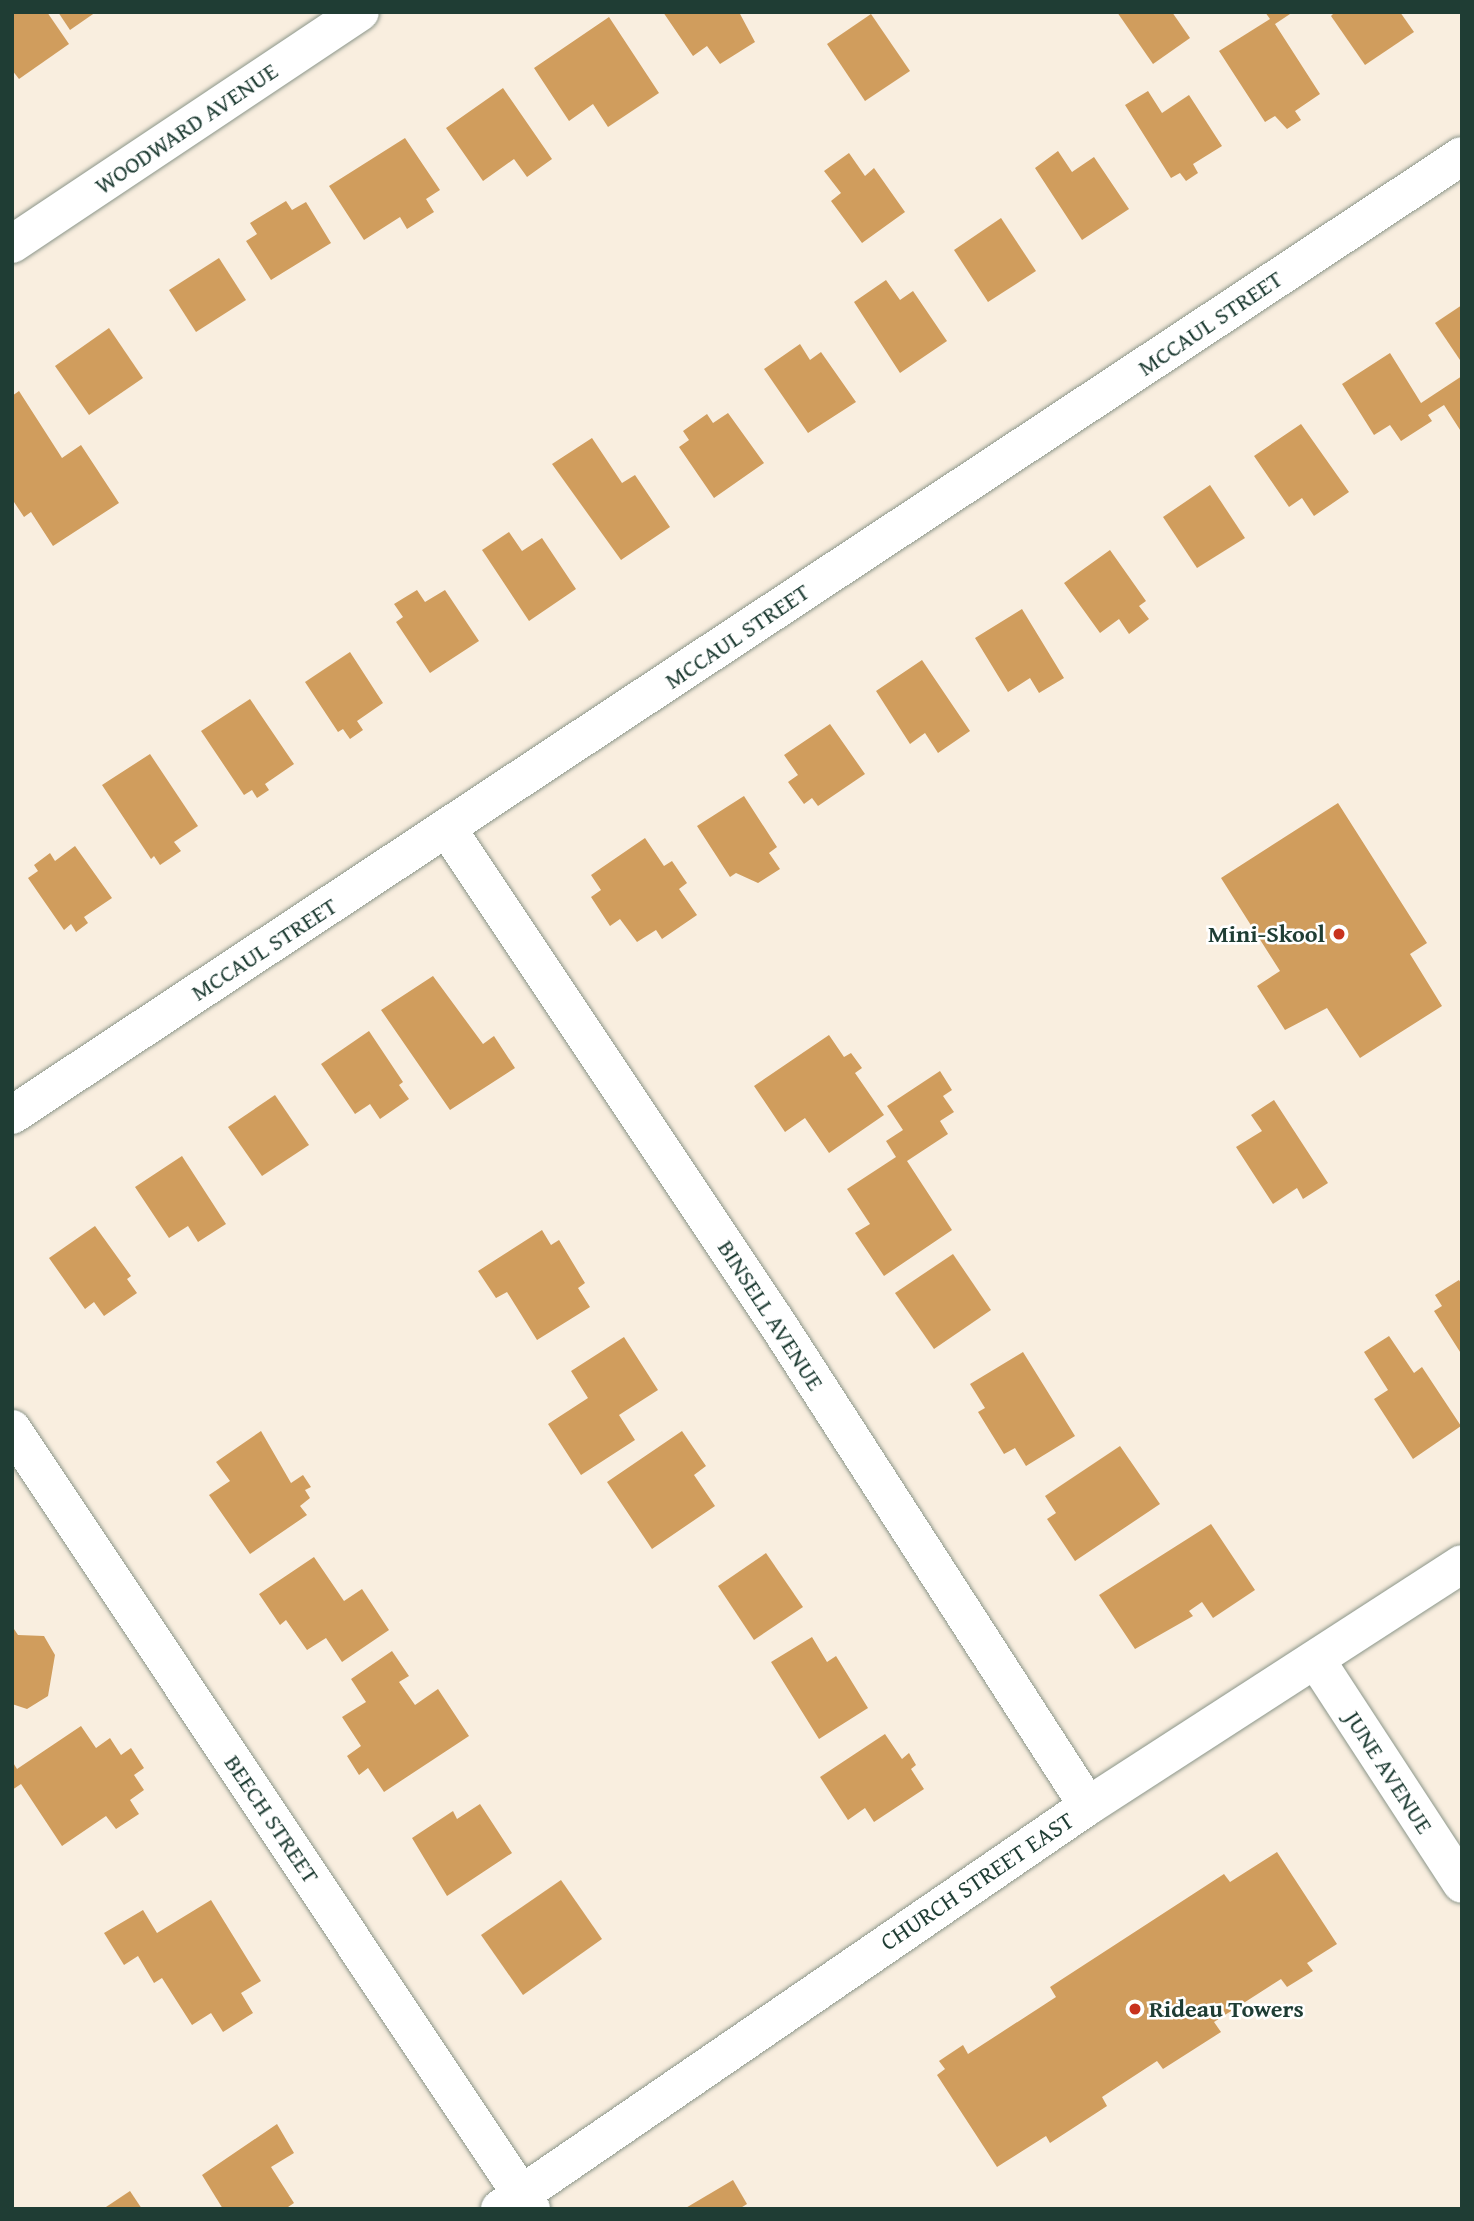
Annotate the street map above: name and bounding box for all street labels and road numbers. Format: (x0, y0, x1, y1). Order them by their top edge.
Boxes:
street label: WOODWARD AVENUE (89, 56, 283, 200)
street label: MCCAUL STREET (1132, 264, 1288, 382)
street label: MCCAUL STREET (659, 577, 815, 695)
street label: MCCAUL STREET (186, 891, 342, 1007)
street label: BINSELL AVENUE (712, 1234, 830, 1396)
street label: JUNE AVENUE (1339, 1705, 1439, 1839)
street label: BEECH STREET (218, 1749, 326, 1889)
street label: CHURCH STREET EAST (875, 1806, 1079, 1956)

